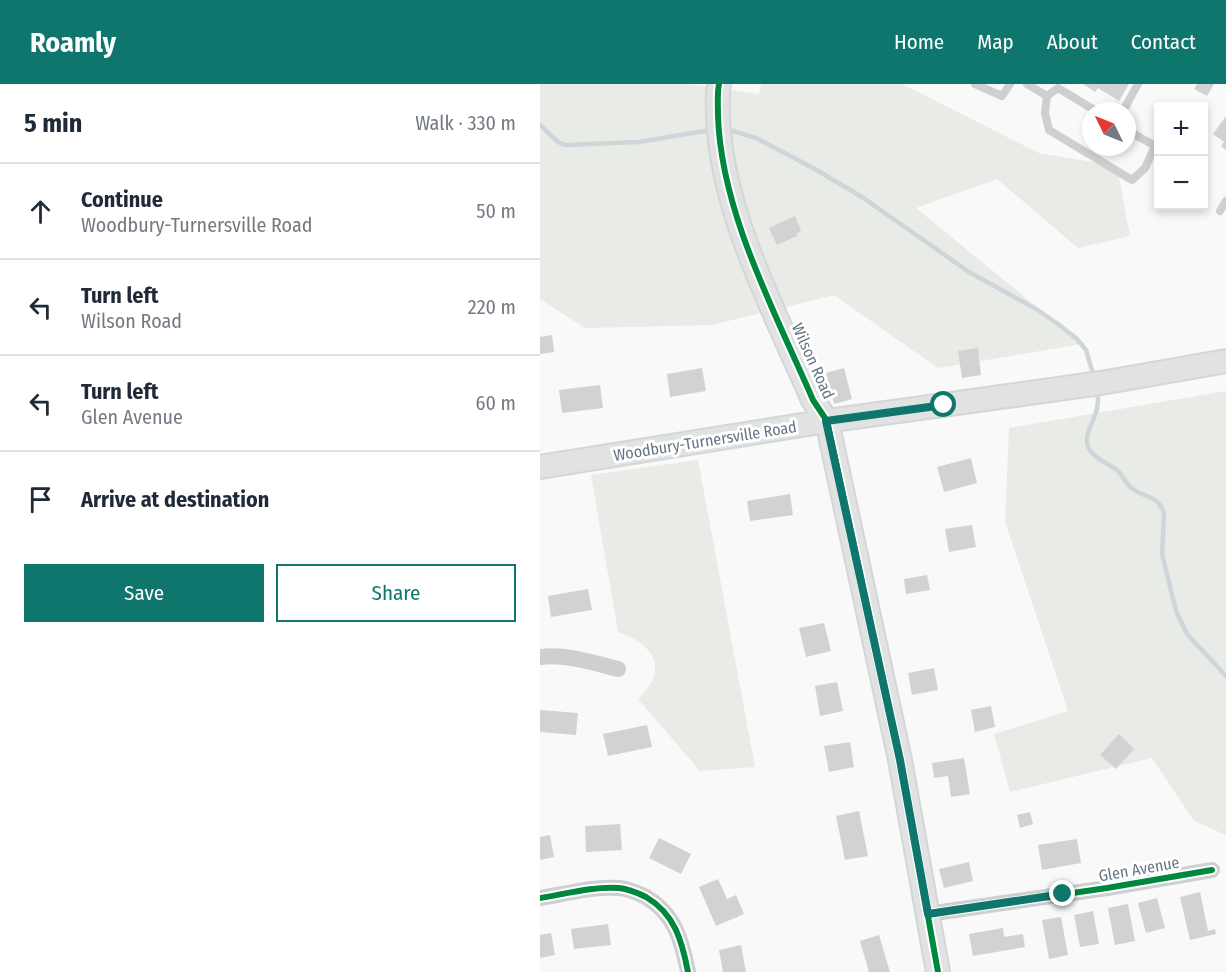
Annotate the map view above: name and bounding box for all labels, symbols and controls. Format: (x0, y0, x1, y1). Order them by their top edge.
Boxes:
text: Roamly (30, 26, 116, 59)
text: Home (894, 29, 944, 55)
text: Map (977, 29, 1014, 55)
text: About (1047, 29, 1098, 55)
text: Contact (1131, 29, 1196, 55)
north arrow (1082, 102, 1136, 156)
map controls (1154, 102, 1208, 210)
button: + (1154, 102, 1208, 156)
text: 5 min (24, 108, 82, 139)
text: Walk · 330 m (415, 111, 516, 135)
button: − (1154, 156, 1208, 210)
text: Continue (81, 186, 163, 213)
icon: ahead (24, 195, 57, 228)
text: 50 m (476, 199, 516, 223)
text: Woodbury-Turnersville Road (81, 213, 312, 237)
text: Turn left (81, 282, 159, 309)
icon: left (24, 291, 57, 324)
text: 220 m (468, 295, 516, 319)
text: Wilson Road (81, 309, 182, 333)
street label: Wilson Road (788, 320, 838, 402)
text: Turn left (81, 378, 159, 405)
icon: left (24, 387, 57, 420)
text: 60 m (476, 391, 516, 415)
route start (930, 391, 956, 417)
text: Glen Avenue (81, 405, 183, 429)
street label: Woodbury-Turnersville Road (612, 417, 798, 465)
icon: arrive (24, 483, 57, 516)
text: Arrive at destination (81, 486, 269, 513)
button: Save (24, 564, 264, 622)
button: Share (276, 564, 516, 622)
street label: Glen Avenue (1097, 853, 1181, 885)
route end (1049, 880, 1075, 906)

